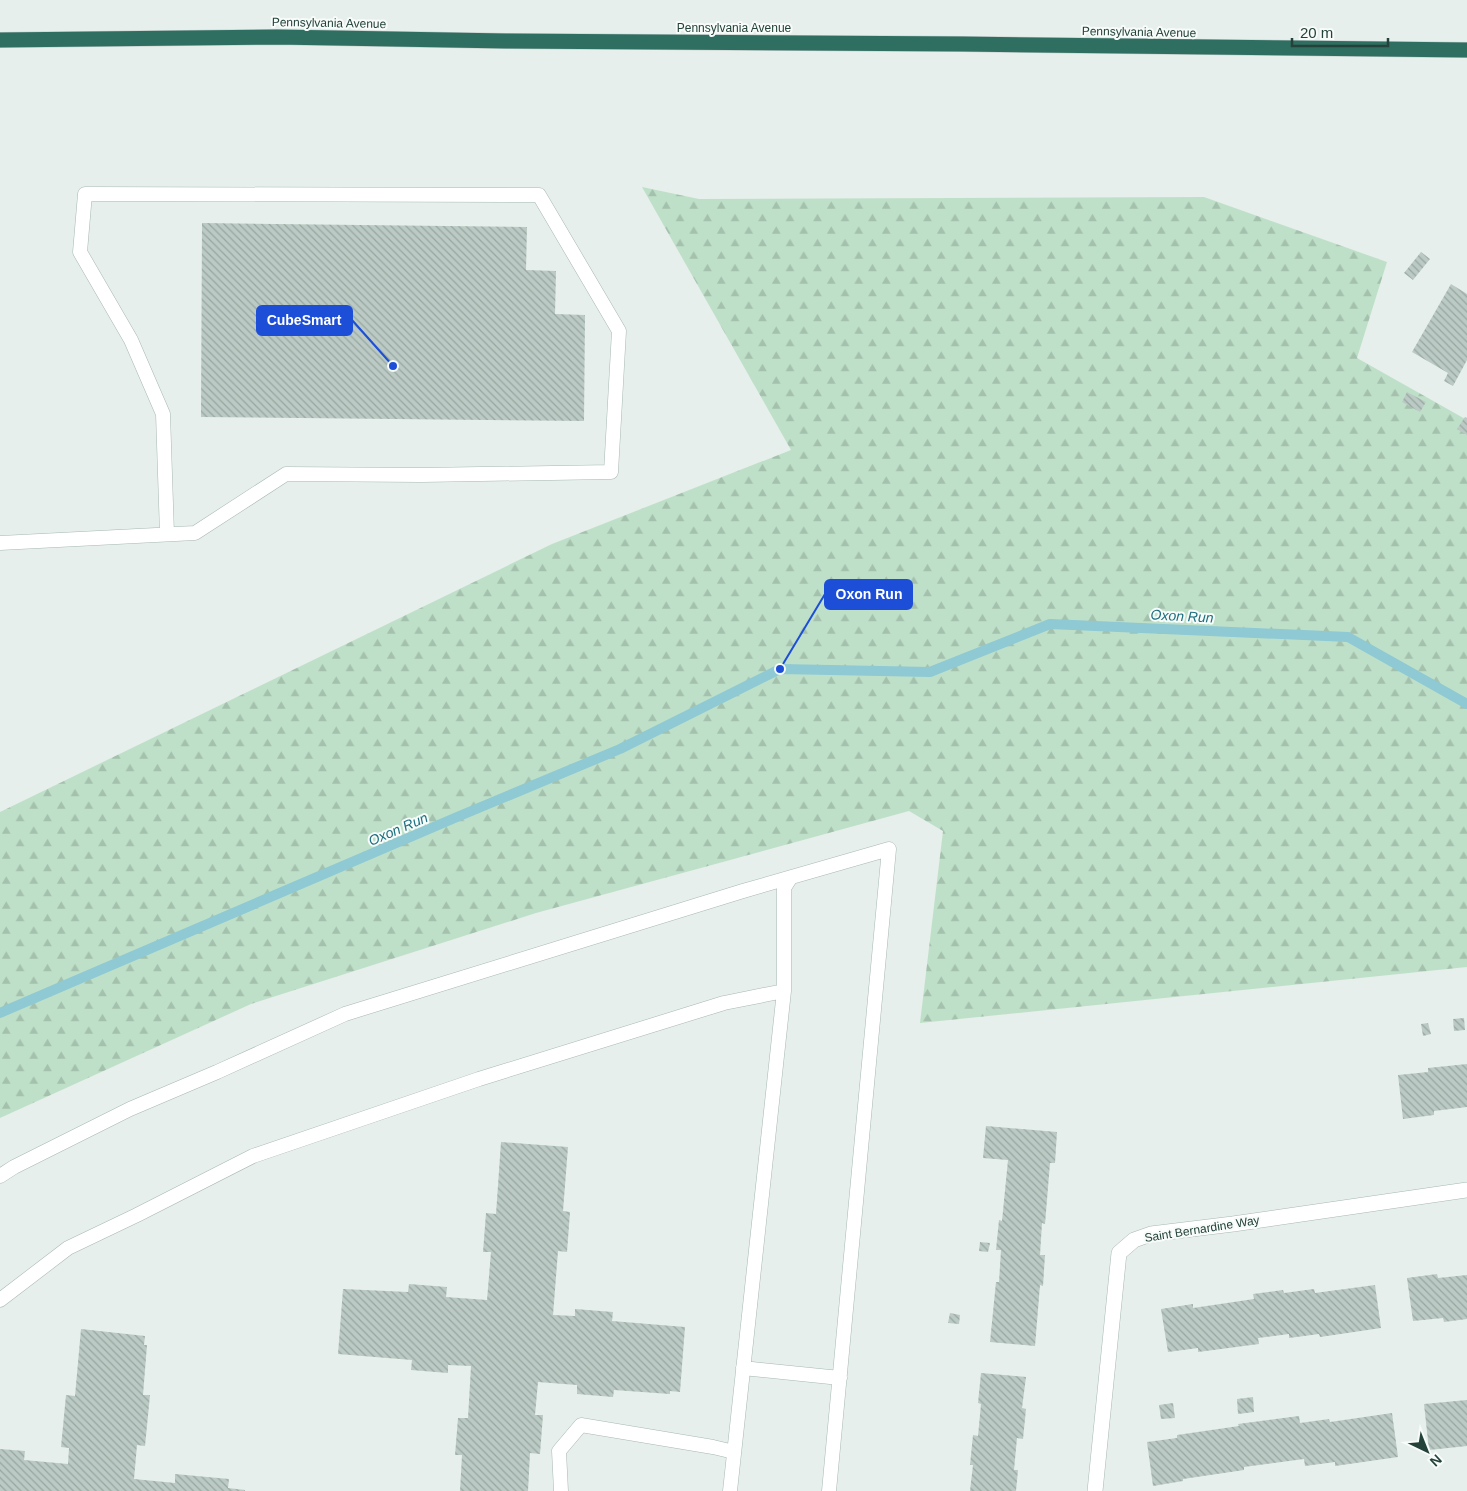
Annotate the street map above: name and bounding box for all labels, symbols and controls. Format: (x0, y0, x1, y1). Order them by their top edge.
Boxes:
street label: Pennsylvania Avenue (272, 15, 387, 31)
scale bar (1292, 15, 1388, 47)
street label: Pennsylvania Avenue (677, 21, 792, 35)
street label: Pennsylvania Avenue (1082, 24, 1197, 40)
text: 20 m (1300, 24, 1333, 41)
callout: CubeSmart (257, 306, 352, 335)
text: CubeSmart (267, 312, 342, 328)
callout: Oxon Run (825, 580, 912, 609)
text: Oxon Run (836, 586, 902, 602)
water label: Oxon Run (1150, 606, 1214, 626)
water label: Oxon Run (366, 809, 430, 849)
street label: Saint Bernardine Way (1143, 1213, 1261, 1245)
north arrow (1402, 1426, 1452, 1476)
text: N (1427, 1451, 1445, 1470)

